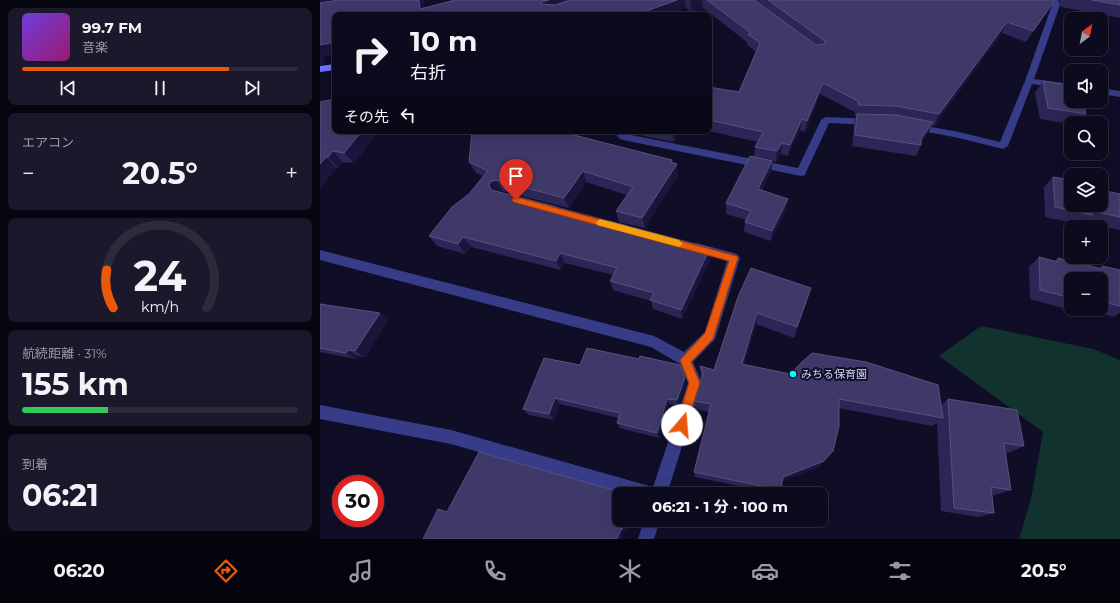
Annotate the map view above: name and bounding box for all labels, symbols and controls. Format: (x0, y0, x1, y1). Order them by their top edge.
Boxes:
north arrow (1064, 12, 1108, 56)
map controls (1064, 12, 1108, 316)
text: 99.7 FM (82, 18, 142, 37)
text: 10 m (410, 24, 477, 58)
icon: right (344, 28, 396, 80)
text: 音楽 (82, 39, 108, 55)
text: 右折 (410, 62, 446, 84)
button: sound (1064, 64, 1108, 108)
icon: previous (57, 77, 79, 99)
icon: pause (149, 77, 171, 99)
icon: next (241, 77, 263, 99)
icon: left (397, 104, 419, 126)
text: その先 (344, 107, 389, 126)
button: search (1064, 116, 1108, 160)
text: エアコン (22, 134, 74, 150)
text: 20.5° (122, 155, 198, 192)
pin (499, 159, 533, 200)
text: − (22, 160, 35, 187)
text: + (285, 160, 298, 187)
icon: arrive (505, 165, 527, 187)
button: layers (1064, 168, 1108, 212)
button: + (1064, 220, 1108, 264)
text: 24 (134, 250, 187, 300)
button: − (1064, 272, 1108, 316)
text: km/h (141, 297, 179, 315)
text: 航続距離 · 31% (22, 345, 107, 361)
text: 155 km (22, 366, 129, 403)
place label: みちる保育園 (801, 367, 867, 381)
marker: みちる保育園 (788, 369, 798, 379)
position arrow (661, 404, 703, 446)
text: 到着 (22, 456, 48, 472)
speed limit sign: 30 (332, 475, 384, 527)
text: 06:21 (22, 477, 99, 514)
text: 06:21 · 1 分 · 100 m (652, 497, 788, 516)
icon: directions (212, 557, 240, 585)
icon: music (347, 557, 375, 585)
icon: phone (481, 557, 509, 585)
icon: climate (616, 557, 644, 585)
icon: car (751, 557, 779, 585)
icon: filters (886, 557, 914, 585)
text: 06:20 (53, 560, 105, 582)
text: 20.5° (1021, 560, 1066, 582)

